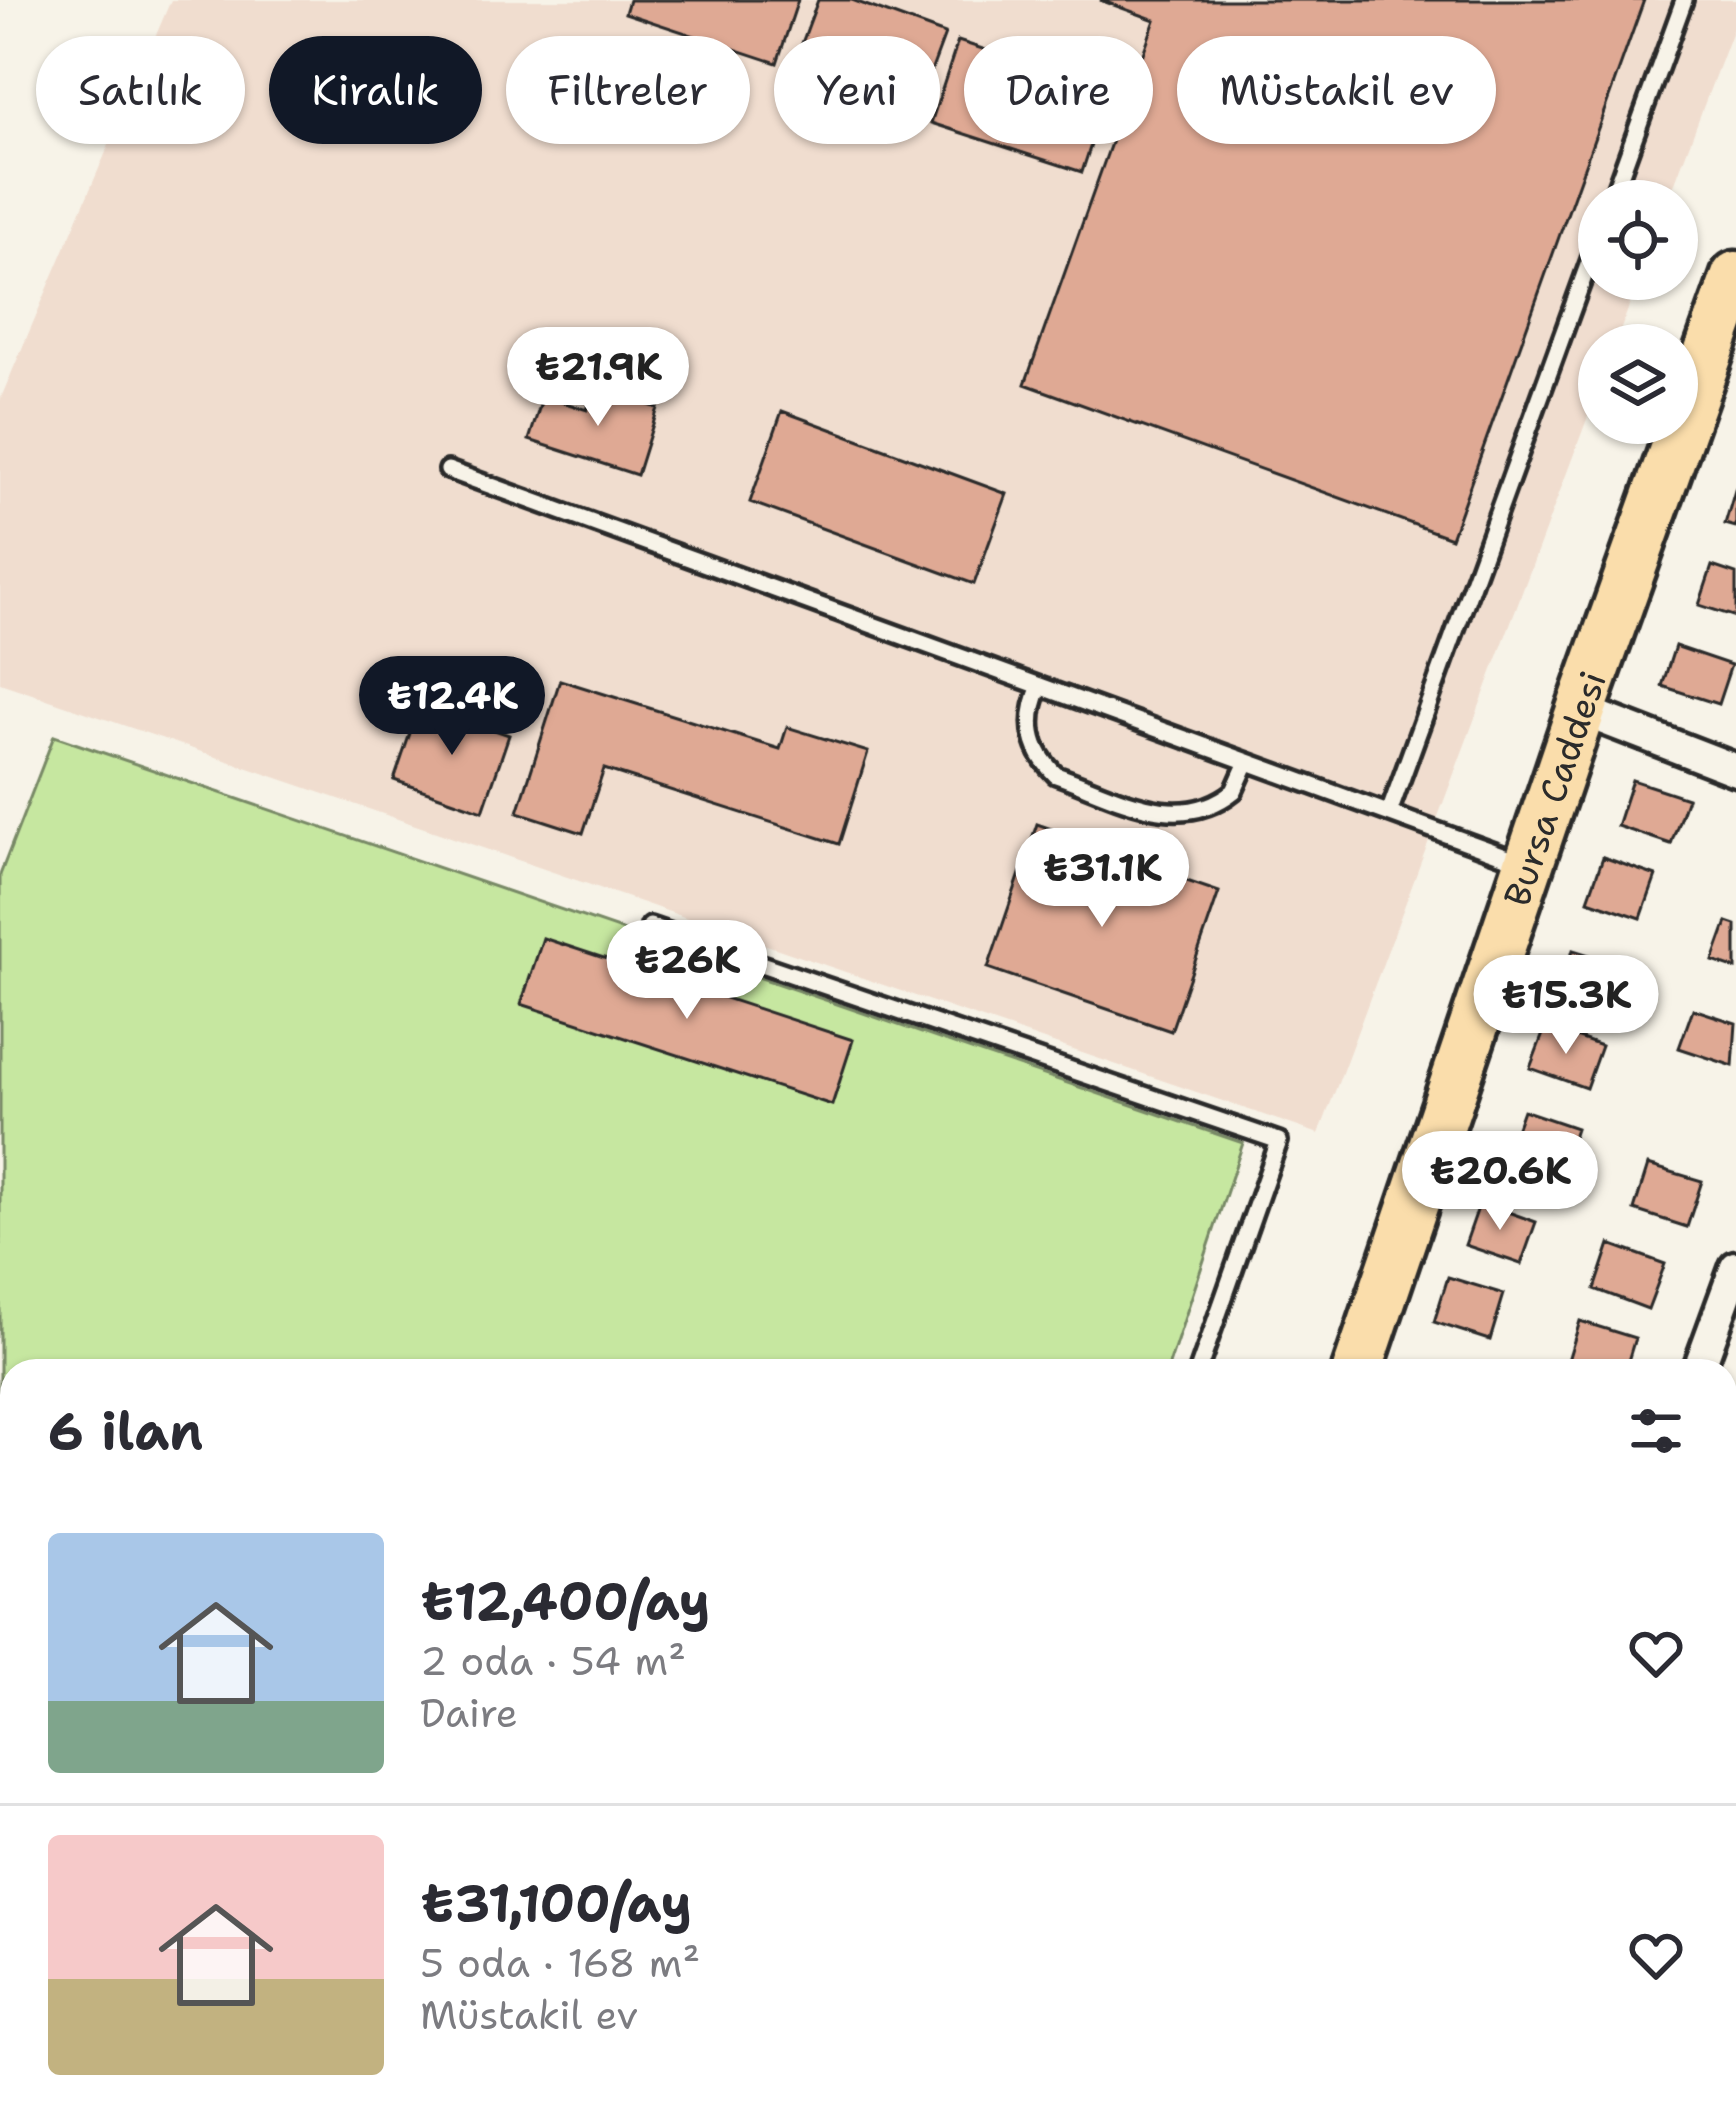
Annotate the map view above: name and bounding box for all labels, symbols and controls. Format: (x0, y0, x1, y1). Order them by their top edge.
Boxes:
chip: Satılık (36, 36, 245, 144)
chip: Kiralık (269, 36, 482, 144)
chip: Filtreler (506, 36, 750, 144)
chip: Yeni (774, 36, 940, 144)
chip: Daire (964, 36, 1153, 144)
chip: Müstakil ev (1177, 36, 1496, 144)
map controls (1578, 180, 1698, 444)
button: locate (1578, 180, 1698, 300)
button: layers (1578, 324, 1698, 444)
pin: ₺21.9K (500, 327, 696, 429)
text: ₺21.9K (534, 340, 662, 392)
pin: ₺12.4K (354, 656, 550, 758)
street label: Bursa Caddesi (1492, 665, 1618, 913)
text: ₺12.4K (386, 669, 518, 721)
pin: ₺31.1K (1004, 828, 1200, 930)
text: ₺31.1K (1042, 841, 1162, 893)
pin: ₺26K (616, 920, 758, 1022)
text: ₺26K (634, 933, 740, 985)
pin: ₺15.3K (1468, 955, 1664, 1057)
text: ₺15.3K (1501, 968, 1631, 1020)
pin: ₺20.6K (1402, 1131, 1598, 1233)
text: ₺20.6K (1429, 1144, 1571, 1196)
text: 6 ilan (48, 1397, 203, 1465)
icon: filters (1623, 1398, 1689, 1464)
text: ₺12,400/ay (420, 1567, 710, 1635)
icon: home (144, 1581, 288, 1725)
icon: heart (1623, 1620, 1689, 1686)
text: 2 oda · 54 m² (420, 1635, 686, 1687)
text: Daire (420, 1687, 518, 1739)
text: ₺31,100/ay (420, 1869, 692, 1937)
icon: home (144, 1883, 288, 2027)
icon: heart (1623, 1922, 1689, 1988)
text: 5 oda · 168 m² (420, 1937, 700, 1989)
text: Müstakil ev (420, 1989, 638, 2041)

